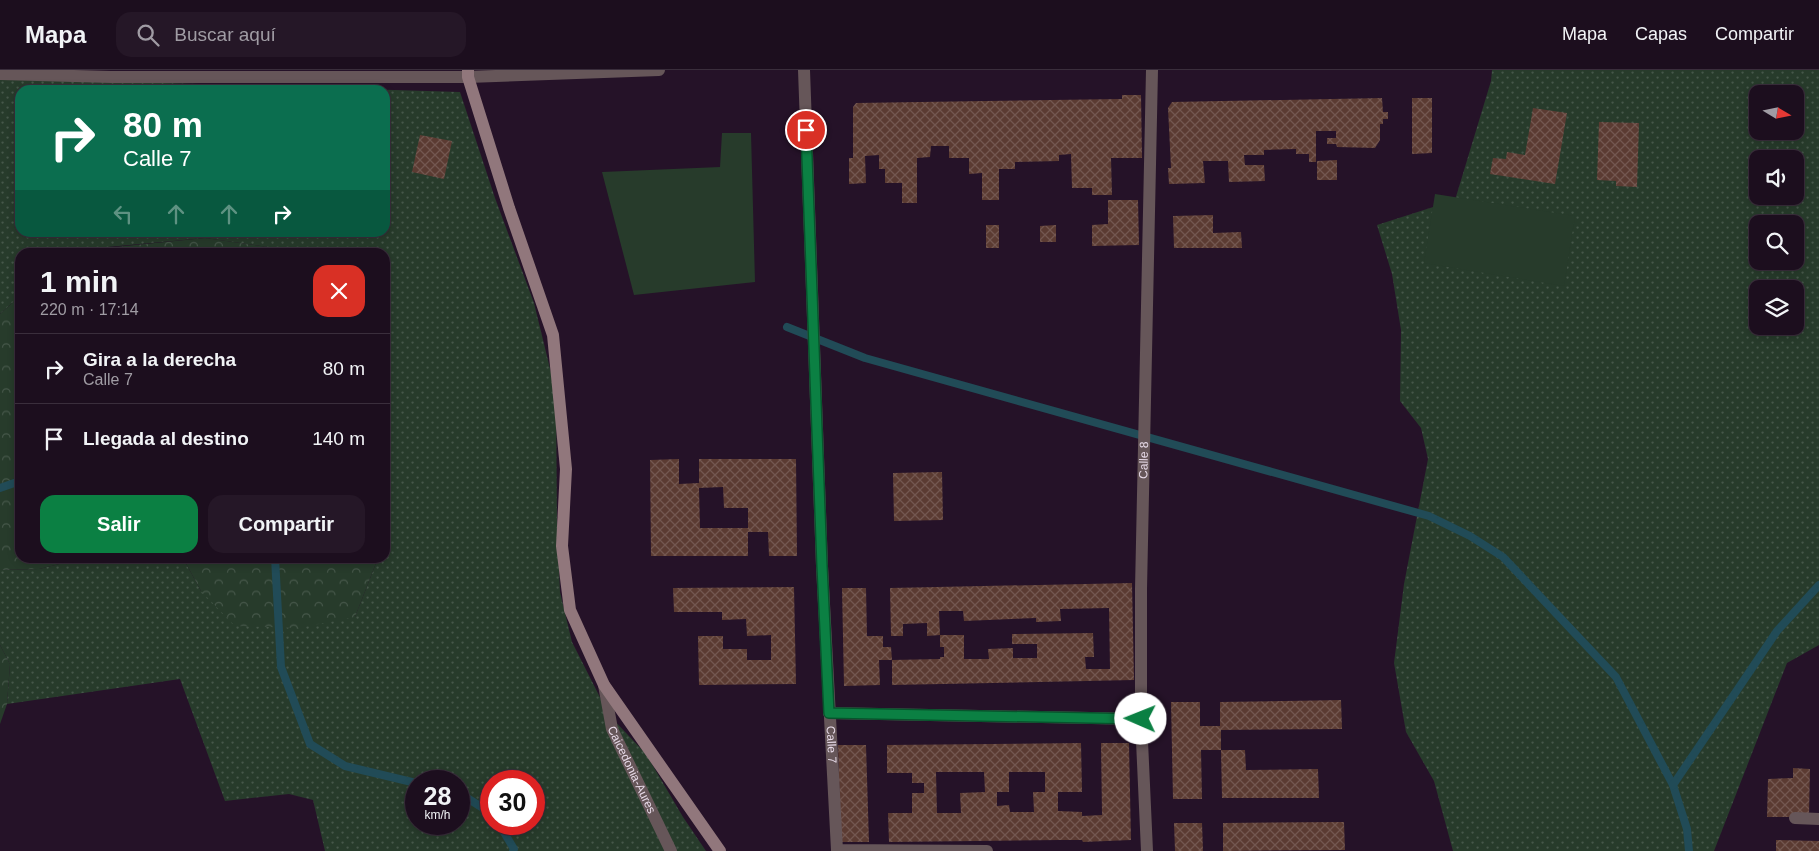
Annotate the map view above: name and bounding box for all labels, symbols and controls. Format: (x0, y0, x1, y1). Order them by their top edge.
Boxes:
search box (116, 12, 466, 57)
text: Mapa (25, 21, 86, 48)
icon: search (134, 21, 162, 49)
text: Buscar aquí (174, 24, 276, 45)
text: Mapa (1562, 24, 1607, 44)
text: Capas (1635, 24, 1687, 44)
text: Compartir (1715, 24, 1794, 44)
north arrow (1749, 85, 1804, 140)
map controls (1749, 85, 1804, 335)
icon: right (40, 105, 105, 170)
text: 80 m (123, 105, 203, 144)
pin (785, 109, 827, 151)
icon: arrive (792, 116, 820, 144)
text: Calle 7 (123, 146, 191, 171)
button: sound (1749, 150, 1804, 205)
icon: left (109, 200, 137, 228)
icon: ahead (162, 200, 190, 228)
icon: ahead (215, 200, 243, 228)
icon: right (268, 200, 296, 228)
button: search (1749, 215, 1804, 270)
text: 1 min (40, 265, 118, 298)
button: close (313, 265, 365, 317)
button: layers (1749, 280, 1804, 335)
text: 220 m · 17:14 (40, 301, 139, 318)
text: Gira a la derecha (83, 349, 236, 370)
icon: right (40, 355, 68, 383)
text: 80 m (323, 358, 365, 379)
text: Calle 7 (83, 371, 133, 388)
icon: arrive (40, 425, 68, 453)
text: Llegada al destino (83, 428, 249, 449)
text: 140 m (312, 428, 365, 449)
street label: Calle 8 (1136, 441, 1151, 479)
button: Salir (40, 495, 198, 553)
button: Compartir (208, 495, 365, 553)
position arrow (1114, 692, 1166, 744)
street label: Caicedonia-Aures (605, 724, 659, 816)
street label: Calle 7 (823, 725, 839, 764)
speed limit sign: 30 (480, 770, 545, 835)
text: 28 (424, 782, 451, 810)
text: km/h (424, 808, 451, 822)

